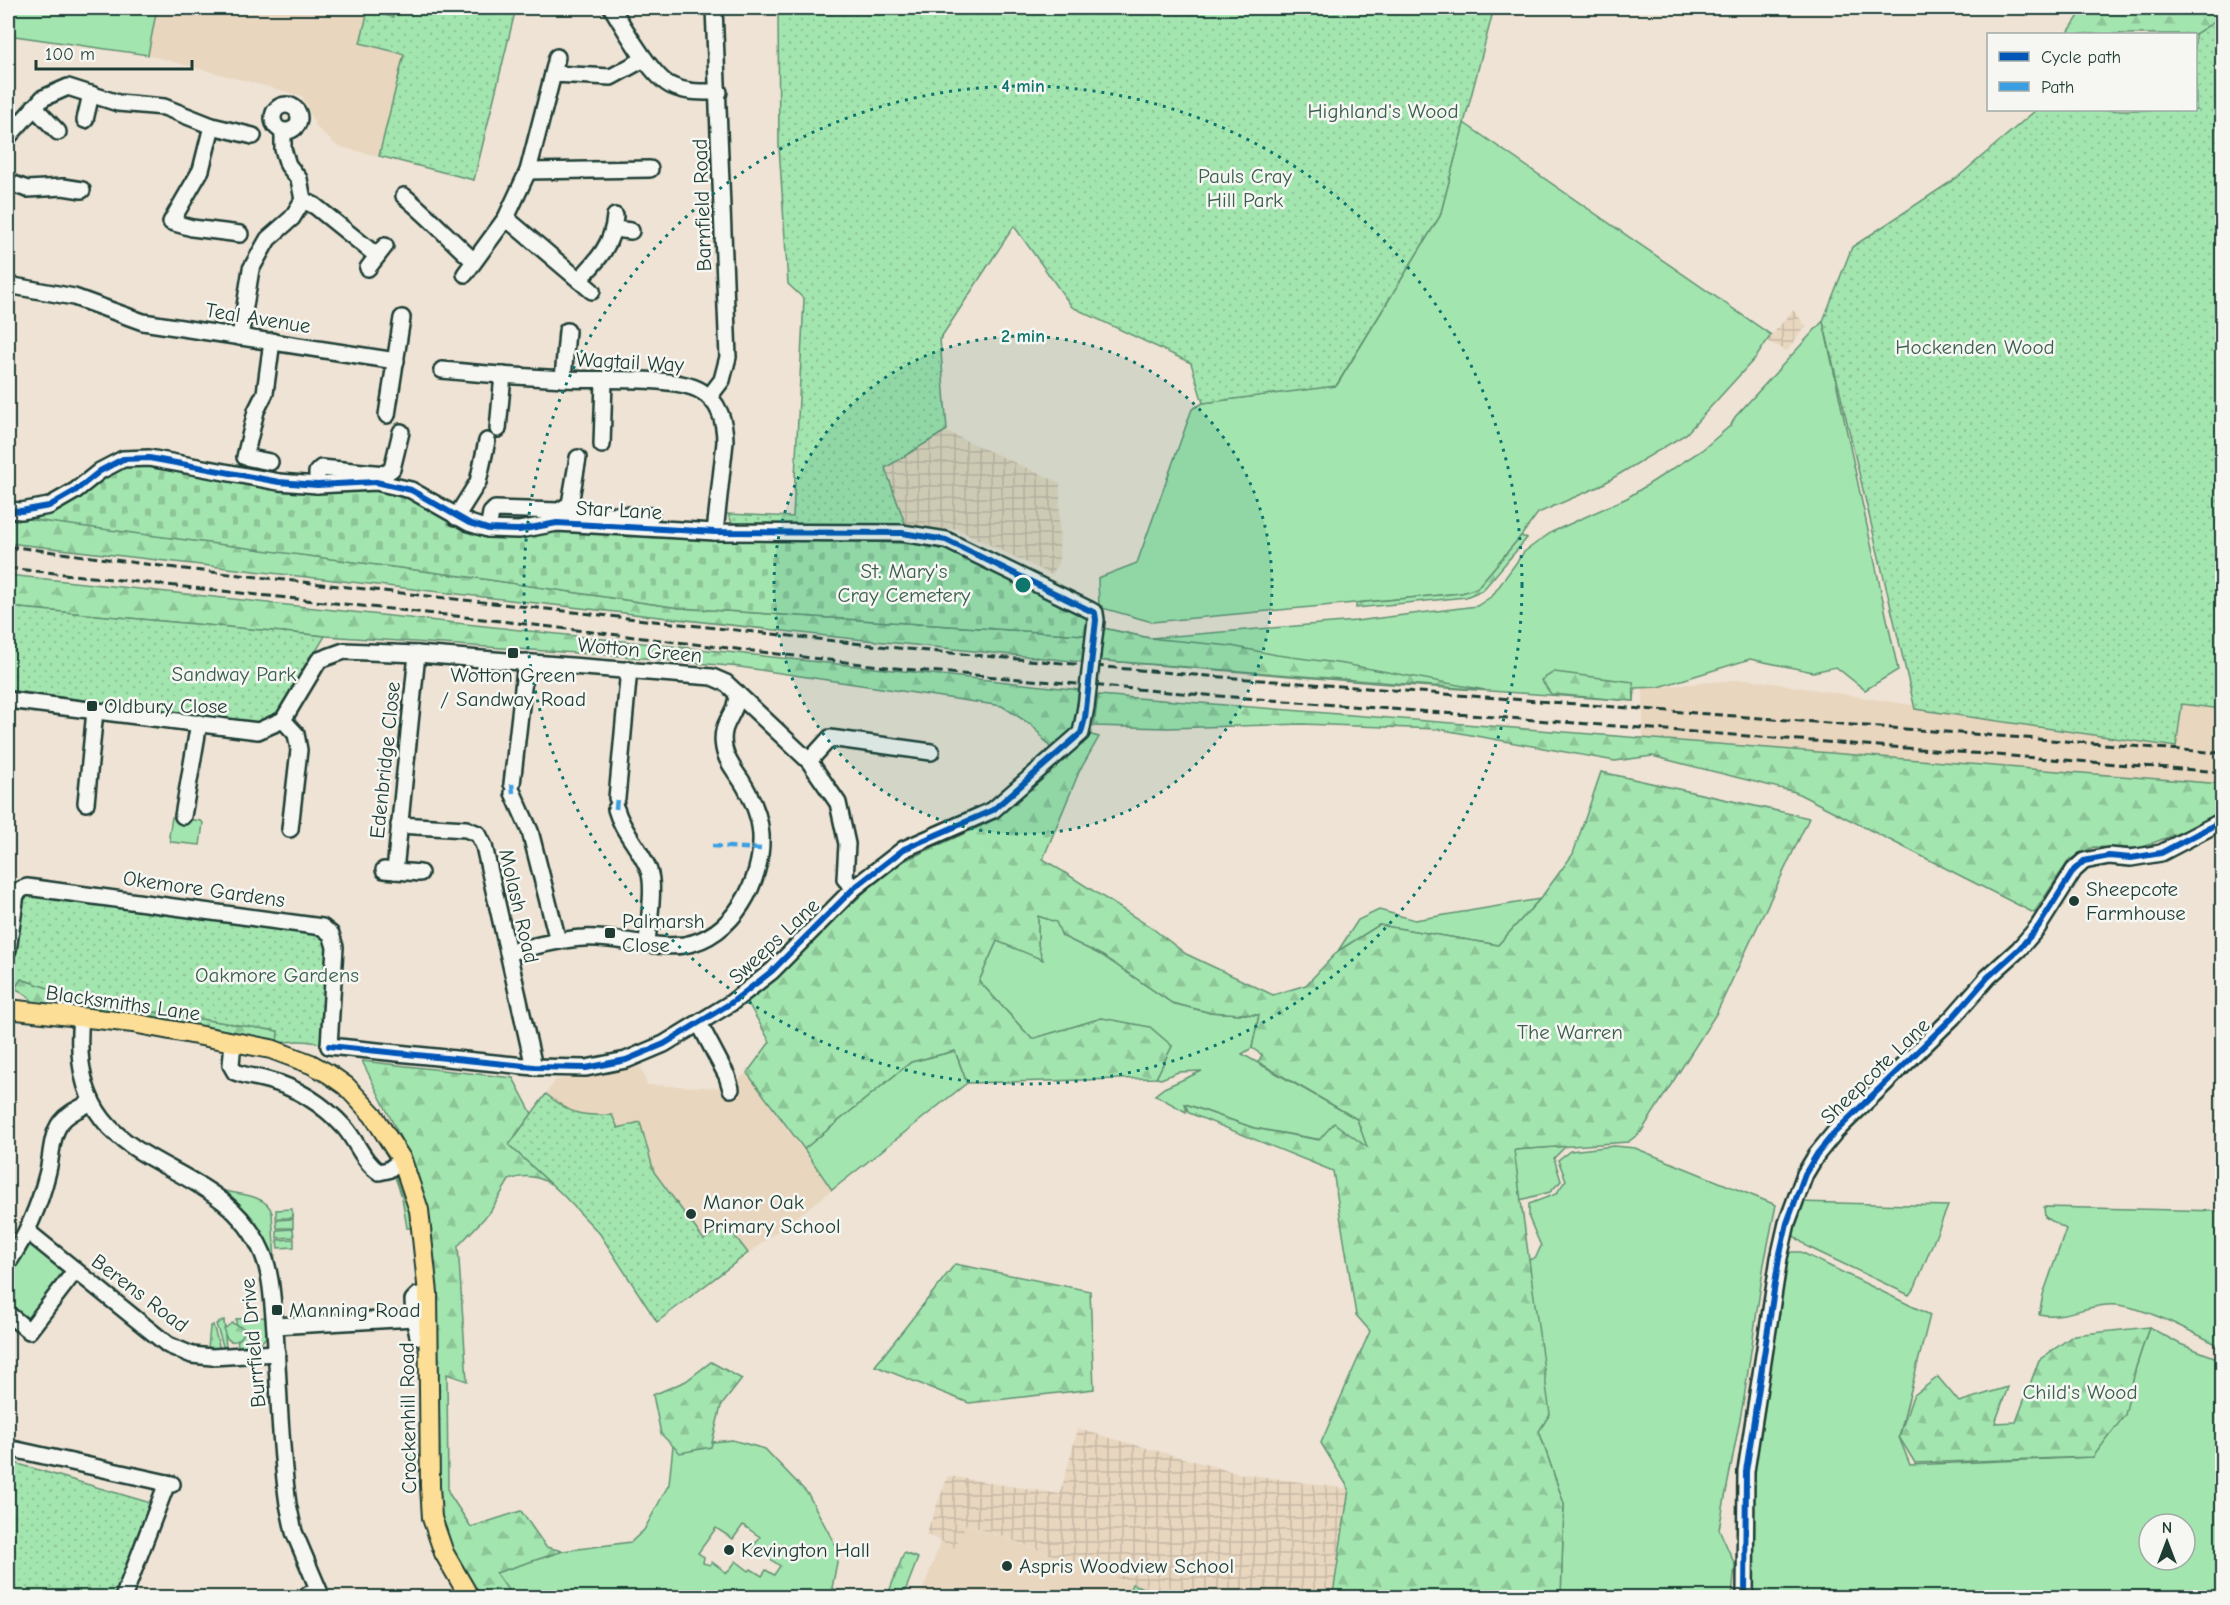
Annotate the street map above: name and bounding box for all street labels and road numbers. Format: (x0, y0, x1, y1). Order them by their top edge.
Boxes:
street label: Barnfield Road (688, 138, 716, 272)
street label: Teal Avenue (204, 298, 312, 338)
street label: Wagtail Way (575, 347, 685, 377)
street label: Star Lane (575, 496, 663, 524)
street label: Wotton Green (577, 633, 703, 667)
street label: Edenbridge Close (365, 680, 405, 840)
street label: Molash Road (494, 847, 544, 965)
street label: Okemore Gardens (121, 866, 287, 912)
street label: Sweeps Lane (724, 893, 824, 989)
street label: Blacksmiths Lane (44, 980, 202, 1026)
street label: Sheepcote Lane (1816, 1013, 1934, 1129)
street label: Berens Road (87, 1249, 193, 1337)
street label: Burrfield Drive (235, 1277, 271, 1409)
street label: Crockenhill Road (395, 1342, 421, 1494)

